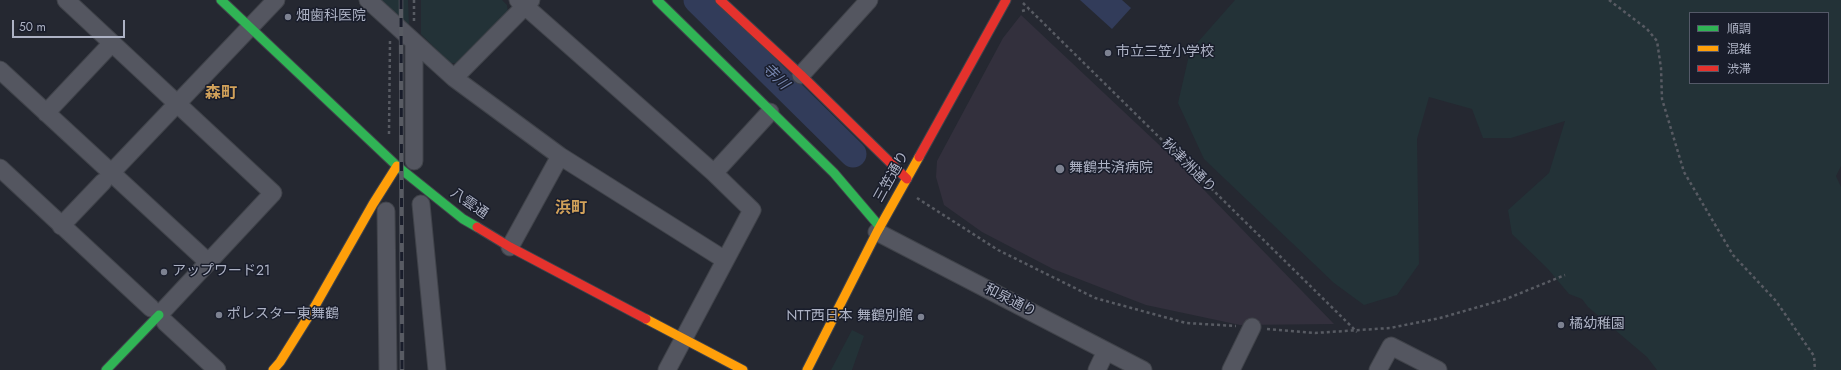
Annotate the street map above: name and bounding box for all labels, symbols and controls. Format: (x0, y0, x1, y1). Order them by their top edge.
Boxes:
place label: 畑歯科医院 (296, 9, 366, 25)
scale bar (14, 12, 127, 38)
marker: 畑歯科医院 (283, 12, 293, 22)
legend (1689, 12, 1829, 84)
text: 50 m (19, 18, 46, 36)
text: 順調 (1727, 20, 1751, 38)
text: 混雑 (1727, 40, 1751, 58)
place label: 市立三笠小学校 (1116, 45, 1214, 61)
marker: 市立三笠小学校 (1103, 48, 1113, 58)
water label: 寺川 (758, 60, 792, 94)
text: 渋滞 (1727, 60, 1751, 78)
district label: 森町 (205, 84, 237, 104)
street label: 秋津洲通り (1157, 135, 1219, 197)
street label: 三笠通り (871, 148, 913, 206)
place label: 舞鶴共済病院 (1069, 161, 1153, 177)
marker: 舞鶴共済病院 (1054, 163, 1066, 175)
street label: 八雲通 (447, 185, 491, 223)
district label: 浜町 (555, 199, 587, 219)
place label: アップワード21 (172, 264, 270, 280)
marker: アップワード21 (159, 267, 169, 277)
street label: 和泉通り (981, 281, 1039, 321)
place label: ポレスター東舞鶴 (227, 307, 339, 323)
place label: NTT西日本 舞鶴別館 (787, 309, 913, 325)
marker: ポレスター東舞鶴 (214, 310, 224, 320)
marker: NTT西日本 舞鶴別館 (916, 312, 926, 322)
place label: 橘幼稚園 (1569, 317, 1625, 333)
marker: 橘幼稚園 (1556, 320, 1566, 330)

